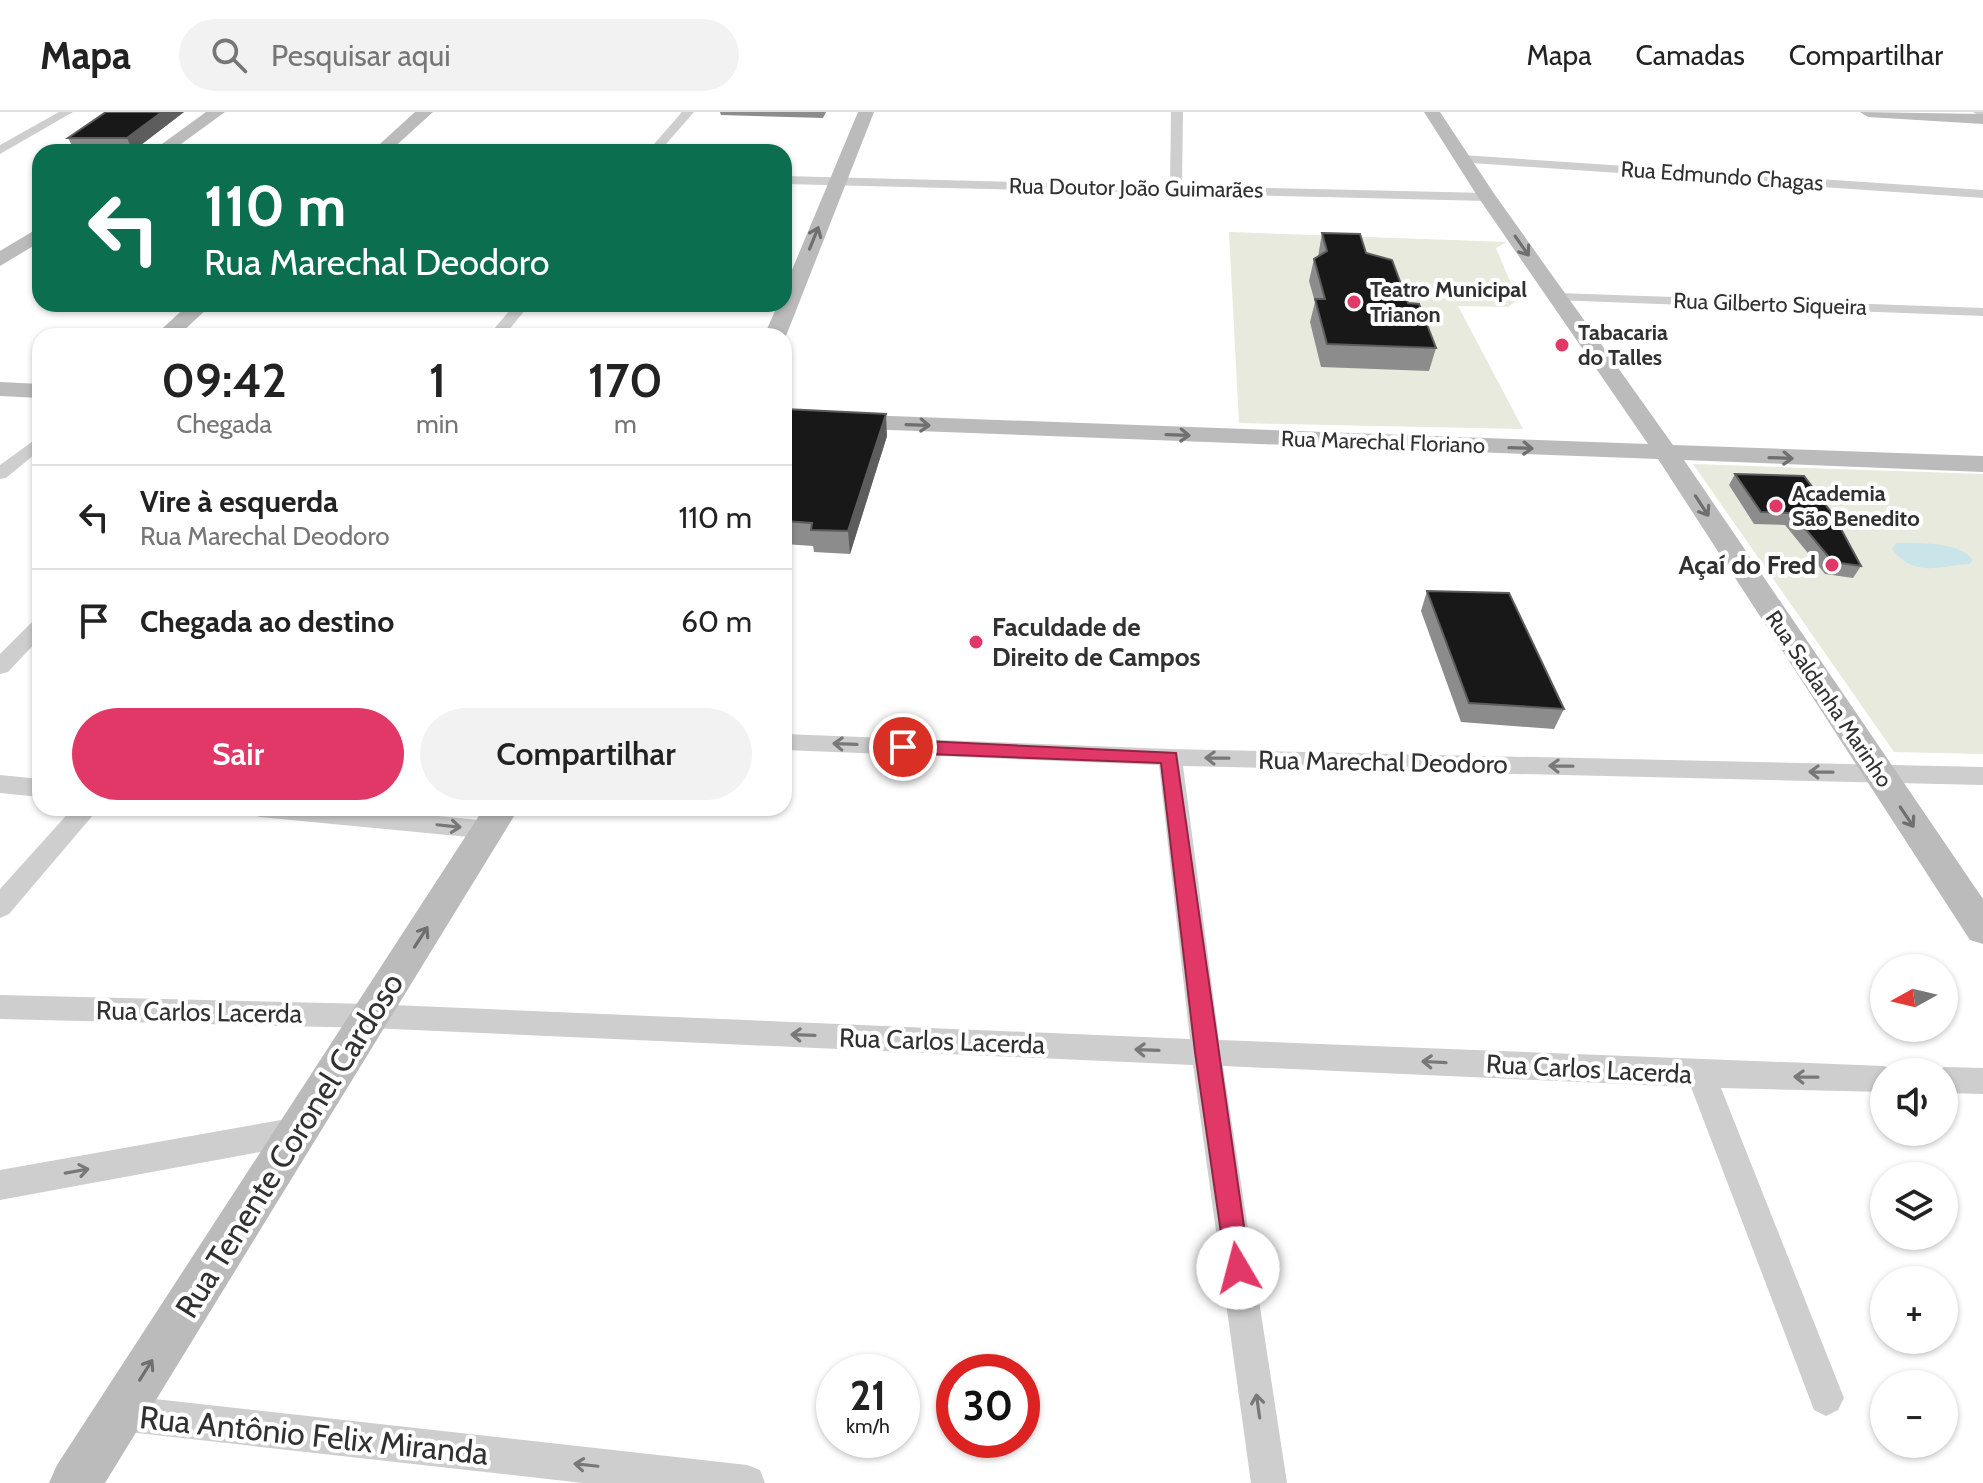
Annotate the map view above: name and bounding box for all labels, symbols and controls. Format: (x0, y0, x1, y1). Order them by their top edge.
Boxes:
search box (179, 19, 739, 91)
text: Mapa (40, 32, 131, 79)
icon: search (207, 33, 251, 77)
text: Pesquisar aqui (271, 37, 451, 74)
text: Mapa (1527, 38, 1592, 72)
text: Camadas (1636, 38, 1745, 72)
text: Compartilhar (1789, 38, 1943, 72)
street label: Rua Edmundo Chagas (1620, 155, 1824, 197)
text: 110 m (204, 172, 346, 240)
street label: Rua Doutor João Guimarães (1009, 172, 1263, 204)
icon: left (72, 176, 176, 280)
one-way arrow (808, 226, 823, 251)
one-way arrow (1514, 235, 1530, 257)
text: Rua Marechal Deodoro (204, 240, 550, 284)
place label: Teatro Municipal Trianon (1370, 276, 1527, 328)
street label: Rua Gilberto Siqueira (1673, 287, 1868, 321)
marker: Teatro Municipal Trianon (1345, 293, 1363, 311)
place label: Tabacaria do Talles (1578, 319, 1668, 371)
marker: Tabacaria do Talles (1553, 336, 1571, 354)
text: 09:42 (161, 351, 287, 409)
text: 1 (429, 351, 446, 409)
text: 170 (588, 351, 663, 409)
text: Chegada (176, 408, 272, 440)
text: min (416, 408, 459, 440)
text: m (614, 408, 637, 440)
one-way arrow (904, 417, 931, 432)
street label: Rua Marechal Floriano (1281, 425, 1485, 459)
one-way arrow (1164, 427, 1191, 442)
one-way arrow (1507, 440, 1534, 455)
one-way arrow (1767, 450, 1794, 465)
place label: Academia São Benedito (1792, 480, 1920, 532)
text: Vire à esquerda (140, 483, 338, 520)
icon: left (72, 495, 116, 539)
one-way arrow (1693, 495, 1710, 517)
marker: Academia São Benedito (1767, 497, 1785, 515)
text: 110 m (678, 499, 752, 536)
text: Rua Marechal Deodoro (140, 520, 390, 552)
place label: Açaí do Fred (1678, 549, 1816, 581)
marker: Açaí do Fred (1823, 556, 1841, 574)
icon: arrive (72, 599, 116, 643)
text: Chegada ao destino (140, 603, 394, 640)
text: 60 m (681, 603, 752, 640)
street label: Rua Saldanha Marinho (1760, 606, 1898, 792)
place label: Faculdade de Direito de Campos (992, 611, 1201, 673)
marker: Faculdade de Direito de Campos (967, 633, 985, 651)
button: Sair (72, 708, 404, 800)
button: Compartilhar (420, 708, 752, 800)
pin (869, 713, 937, 781)
icon: arrive (881, 725, 925, 769)
one-way arrow (832, 737, 859, 752)
street label: Rua Marechal Deodoro (1258, 744, 1508, 780)
one-way arrow (1204, 750, 1231, 766)
one-way arrow (1548, 758, 1575, 774)
one-way arrow (1808, 764, 1835, 779)
one-way arrow (1899, 805, 1915, 827)
one-way arrow (435, 819, 462, 834)
one-way arrow (413, 926, 429, 949)
north arrow (1870, 954, 1958, 1042)
map controls (1870, 954, 1958, 1458)
street label: Rua Tenente Coronel Cardoso (167, 965, 411, 1325)
street label: Rua Carlos Lacerda (96, 994, 303, 1030)
street label: Rua Carlos Lacerda (838, 1021, 1046, 1061)
one-way arrow (790, 1027, 817, 1042)
one-way arrow (1134, 1042, 1161, 1057)
street label: Rua Carlos Lacerda (1485, 1048, 1693, 1090)
one-way arrow (1421, 1055, 1448, 1070)
button: sound (1870, 1058, 1958, 1146)
one-way arrow (1793, 1069, 1820, 1084)
one-way arrow (64, 1162, 89, 1177)
button: layers (1870, 1162, 1958, 1250)
position arrow (1196, 1226, 1280, 1310)
button: + (1870, 1266, 1958, 1354)
speed limit sign: 30 (936, 1354, 1040, 1458)
one-way arrow (138, 1359, 155, 1381)
button: − (1870, 1370, 1958, 1458)
text: 21 (850, 1371, 886, 1420)
one-way arrow (1250, 1394, 1265, 1419)
street label: Rua Antônio Felix Miranda (138, 1397, 491, 1473)
text: km/h (846, 1414, 890, 1438)
one-way arrow (574, 1457, 599, 1472)

